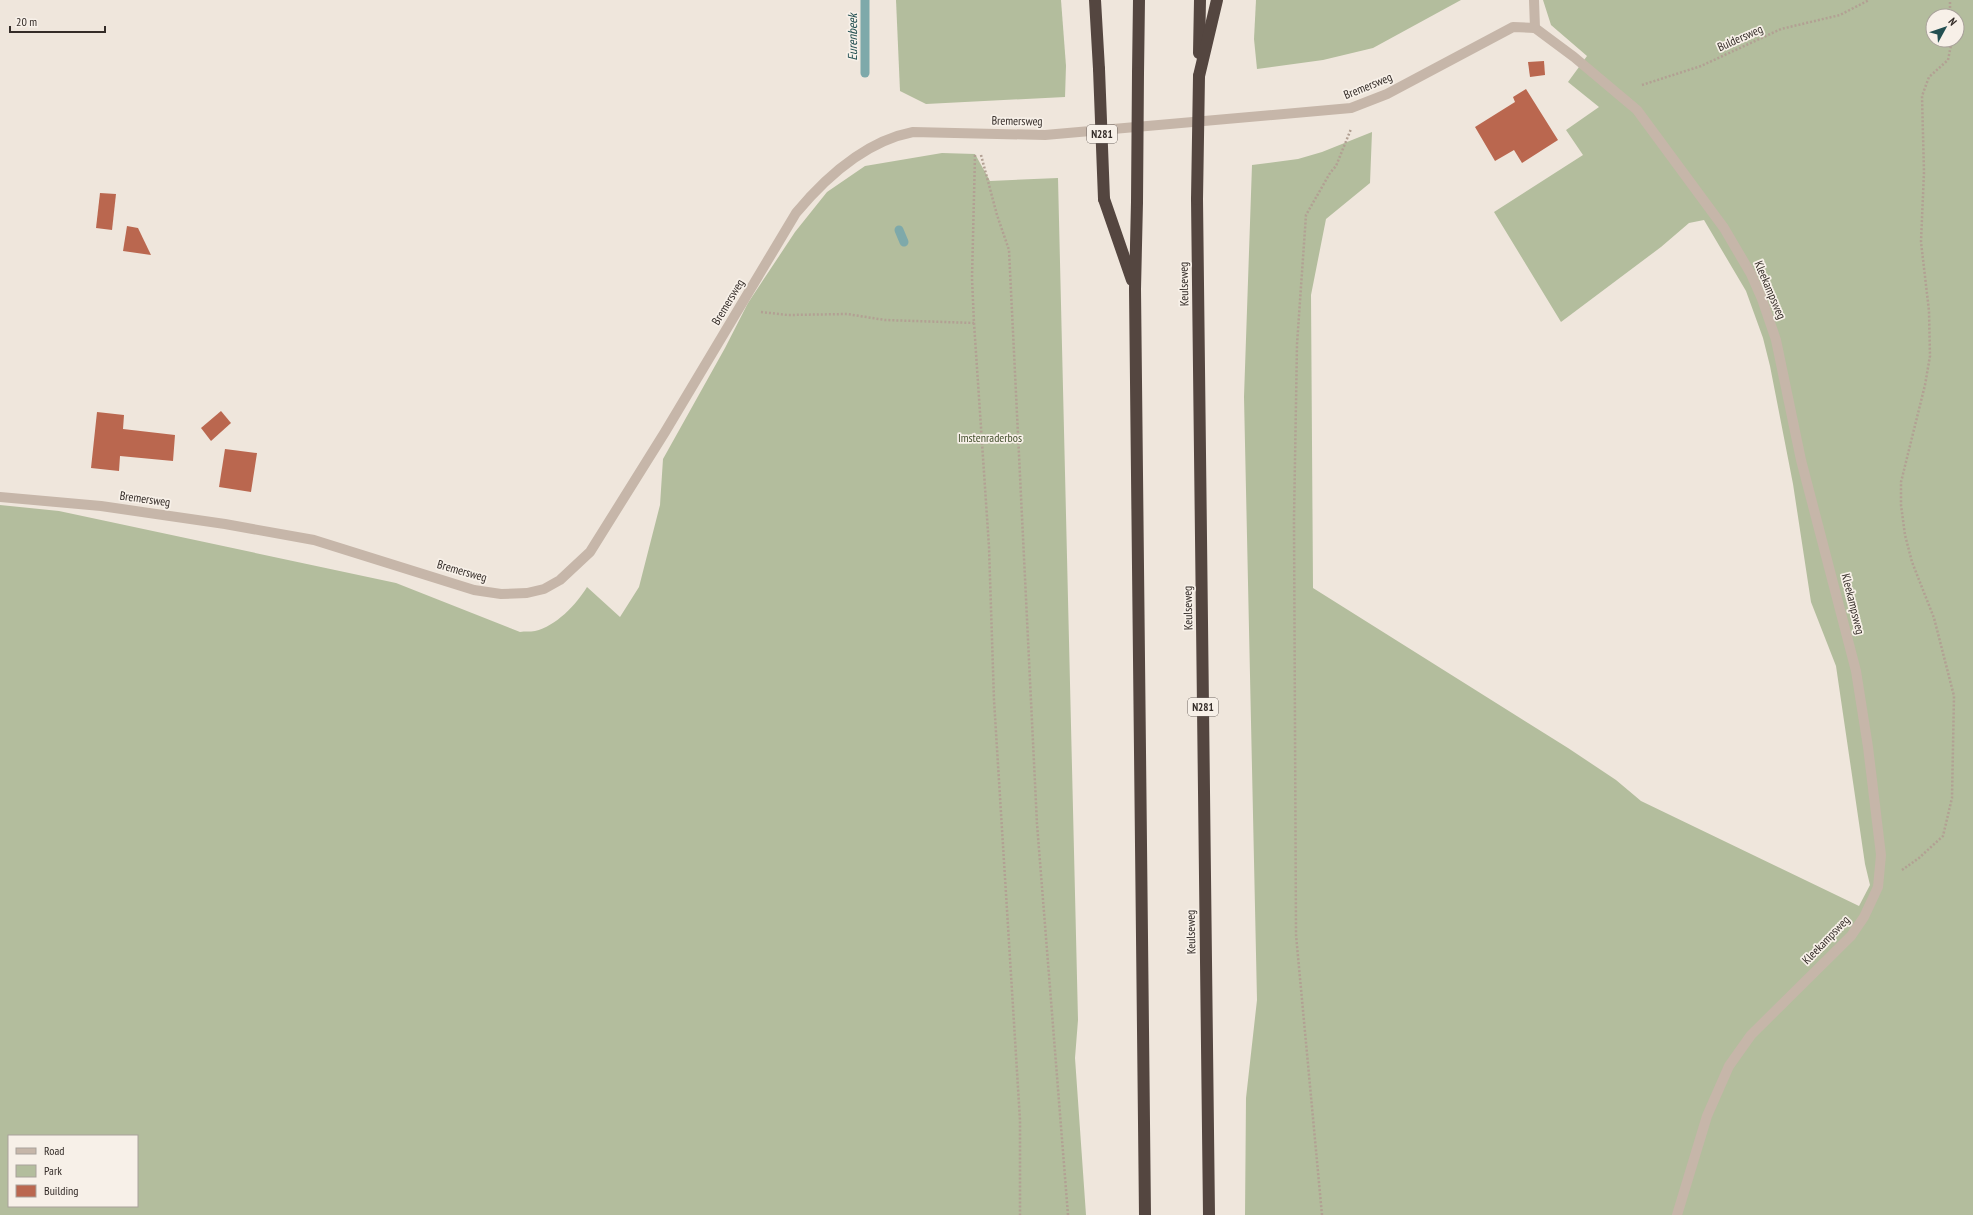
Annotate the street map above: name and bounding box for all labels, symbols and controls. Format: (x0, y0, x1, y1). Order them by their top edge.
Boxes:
scale bar (10, 8, 105, 34)
north arrow (1925, 8, 1965, 48)
water label: Eurenbeek (844, 11, 861, 61)
text: 20 m (16, 14, 37, 29)
text: N (1945, 15, 1960, 28)
street label: Buldersweg (1715, 21, 1765, 54)
street label: Bremersweg (1341, 69, 1394, 102)
street label: Bremersweg (991, 113, 1043, 128)
road number: N281 (1087, 125, 1117, 143)
street label: Kleekampsweg (1751, 258, 1789, 321)
street label: Keulseweg (1176, 262, 1191, 306)
street label: Bremersweg (708, 276, 747, 327)
park label: Imstenraderbos (958, 430, 1022, 445)
street label: Bremersweg (119, 488, 171, 509)
street label: Bremersweg (436, 556, 489, 585)
street label: Kleekampsweg (1839, 572, 1868, 636)
street label: Keulseweg (1180, 586, 1195, 630)
road number: N281 (1188, 698, 1218, 716)
street label: Keulseweg (1183, 910, 1198, 954)
street label: Kleekampsweg (1799, 912, 1853, 967)
legend (8, 1135, 138, 1207)
text: Road (44, 1143, 64, 1158)
text: Park (44, 1163, 62, 1178)
text: Building (44, 1183, 79, 1198)

